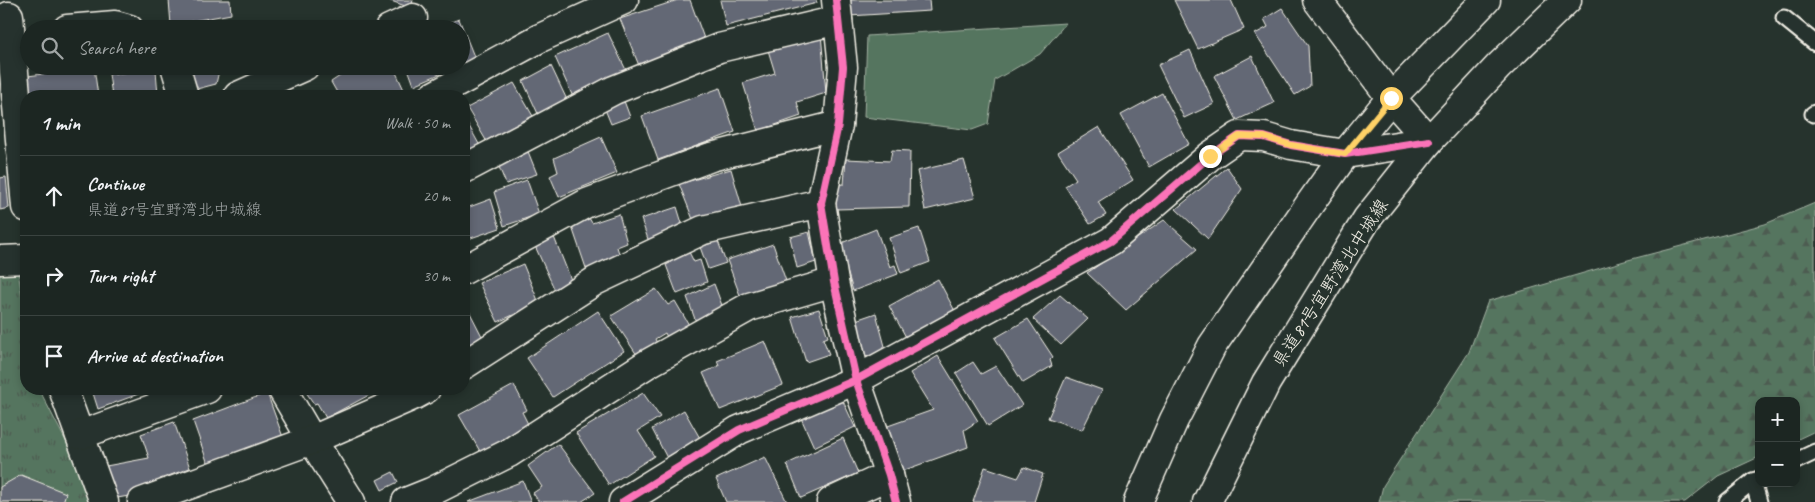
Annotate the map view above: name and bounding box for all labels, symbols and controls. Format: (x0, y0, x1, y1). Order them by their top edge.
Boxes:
search box (20, 20, 470, 75)
icon: search (38, 34, 66, 62)
text: Search here (78, 36, 155, 60)
route start (1380, 87, 1403, 110)
text: 1 min (40, 110, 80, 136)
text: Walk · 50 m (385, 113, 450, 133)
route end (1199, 145, 1222, 168)
text: Continue (87, 172, 144, 196)
icon: ahead (40, 182, 68, 210)
text: 20 m (423, 186, 450, 206)
street label: 県道81号宜野湾北中城線 (1267, 195, 1393, 371)
text: 県道81号宜野湾北中城線 (87, 200, 261, 220)
icon: right (40, 262, 68, 290)
text: Turn right (87, 264, 154, 288)
text: 30 m (423, 266, 450, 286)
icon: arrive (40, 342, 68, 370)
text: Arrive at destination (87, 344, 223, 368)
map controls (1755, 397, 1800, 487)
button: + (1755, 397, 1800, 442)
button: − (1755, 442, 1800, 487)

